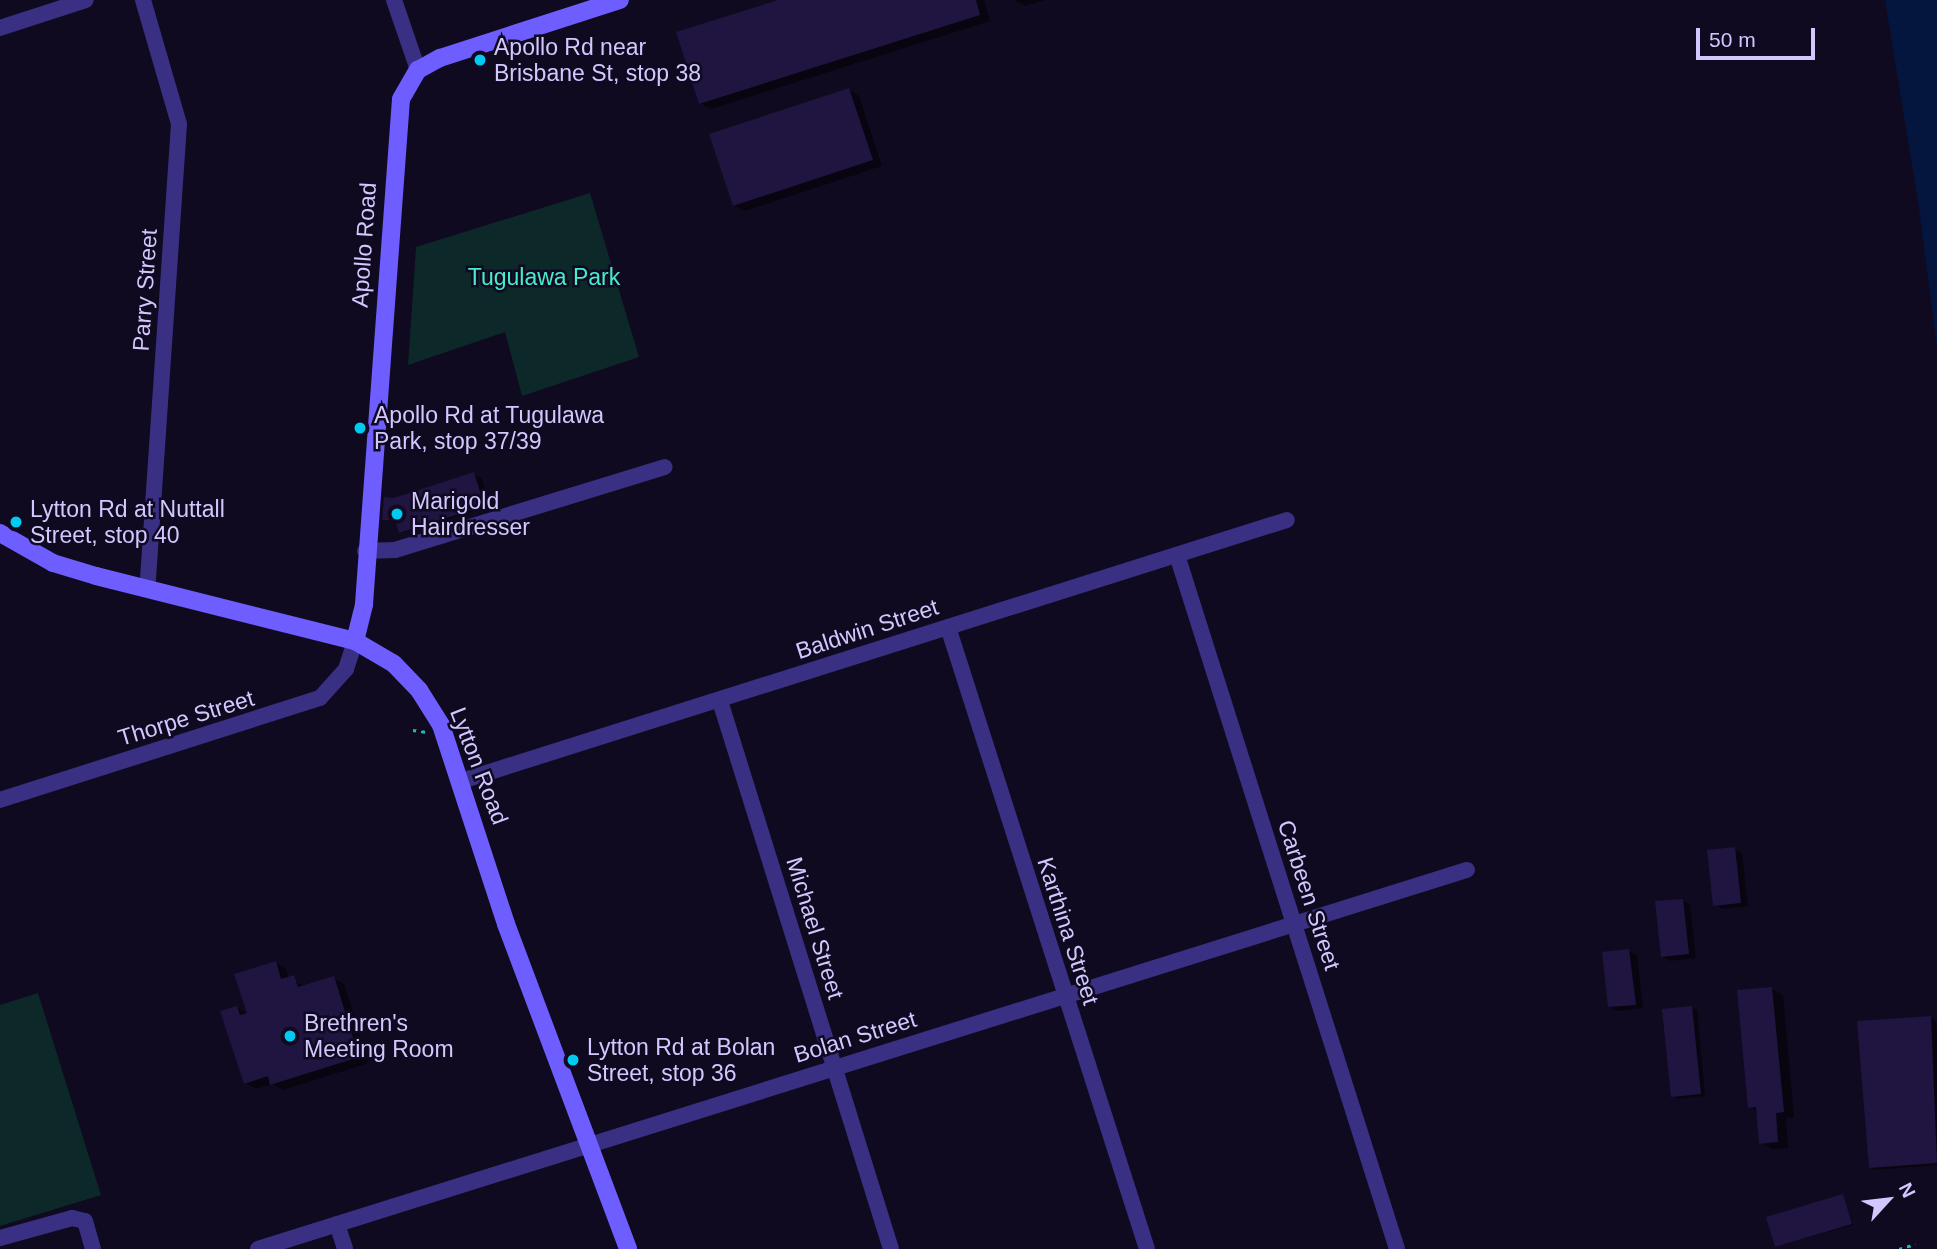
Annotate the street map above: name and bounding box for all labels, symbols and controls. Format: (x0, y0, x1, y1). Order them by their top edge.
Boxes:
scale bar (1699, 14, 1818, 58)
text: 50 m (1709, 28, 1756, 51)
place label: Apollo Rd near Brisbane St, stop 38 (494, 33, 701, 87)
marker: Apollo Rd near Brisbane St, stop 38 (472, 52, 488, 68)
street label: Apollo Road (346, 182, 382, 308)
street label: Parry Street (127, 228, 163, 352)
park label: Tugulawa Park (468, 263, 620, 291)
place label: Apollo Rd at Tugulawa Park, stop 37/39 (374, 401, 605, 455)
marker: Apollo Rd at Tugulawa Park, stop 37/39 (352, 420, 368, 436)
place label: Marigold Hairdresser (411, 487, 530, 541)
place label: Lytton Rd at Nuttall Street, stop 40 (30, 495, 225, 549)
marker: Marigold Hairdresser (389, 506, 405, 522)
marker: Lytton Rd at Nuttall Street, stop 40 (8, 514, 24, 530)
street label: Baldwin Street (792, 593, 942, 665)
street label: Thorpe Street (115, 684, 257, 752)
street label: Lytton Road (444, 704, 514, 828)
street label: Carbeen Street (1272, 817, 1346, 973)
street label: Michael Street (780, 854, 850, 1002)
street label: Karthina Street (1031, 854, 1105, 1008)
street label: Bolan Street (790, 1005, 920, 1069)
place label: Brethren's Meeting Room (304, 1009, 454, 1063)
marker: Brethren's Meeting Room (282, 1028, 298, 1044)
place label: Lytton Rd at Bolan Street, stop 36 (587, 1033, 775, 1087)
marker: Lytton Rd at Bolan Street, stop 36 (565, 1052, 581, 1068)
north arrow (1853, 1165, 1923, 1235)
text: N (1895, 1179, 1920, 1201)

